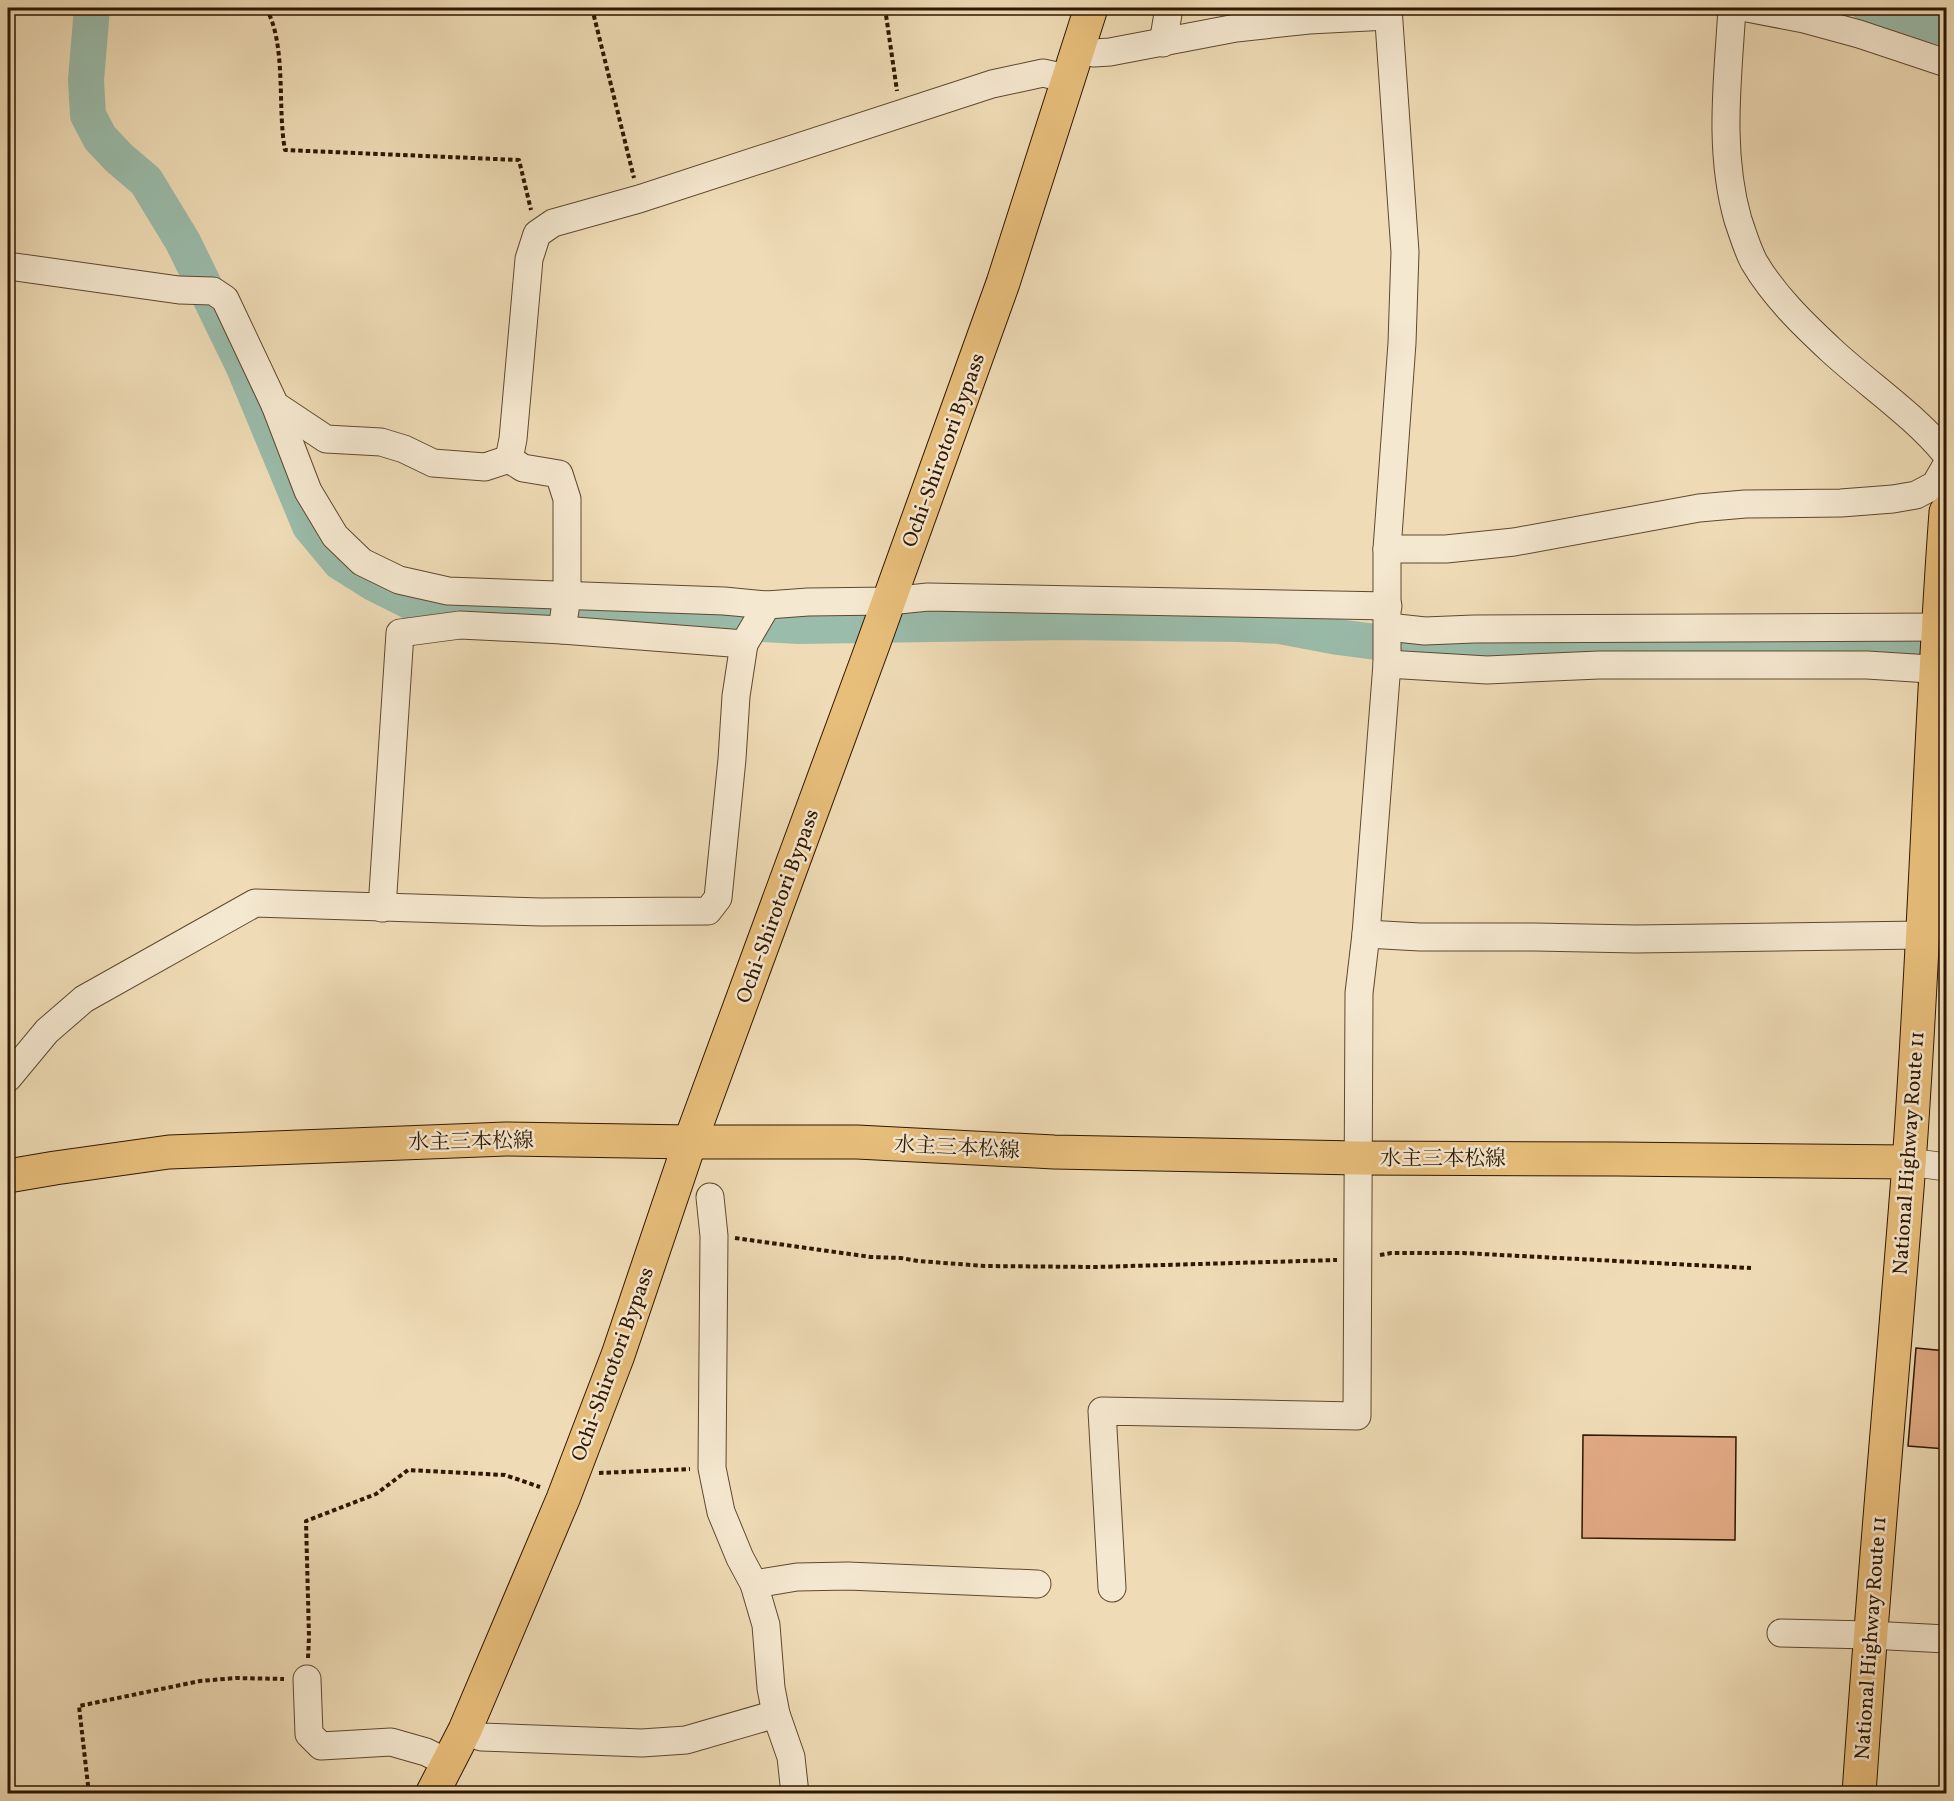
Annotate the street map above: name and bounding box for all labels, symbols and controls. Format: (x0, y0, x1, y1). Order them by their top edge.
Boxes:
street label: Ochi-Shirotori Bypass (896, 349, 993, 552)
street label: Ochi-Shirotori Bypass (730, 805, 827, 1008)
street label: National Highway Route 11 (1887, 1030, 1932, 1276)
street label: 水主三本松線 (408, 1127, 534, 1158)
street label: 水主三本松線 (893, 1131, 1021, 1166)
street label: 水主三本松線 (1380, 1145, 1506, 1174)
street label: Ochi-Shirotori Bypass (565, 1263, 662, 1466)
street label: National Highway Route 11 (1849, 1515, 1894, 1761)

